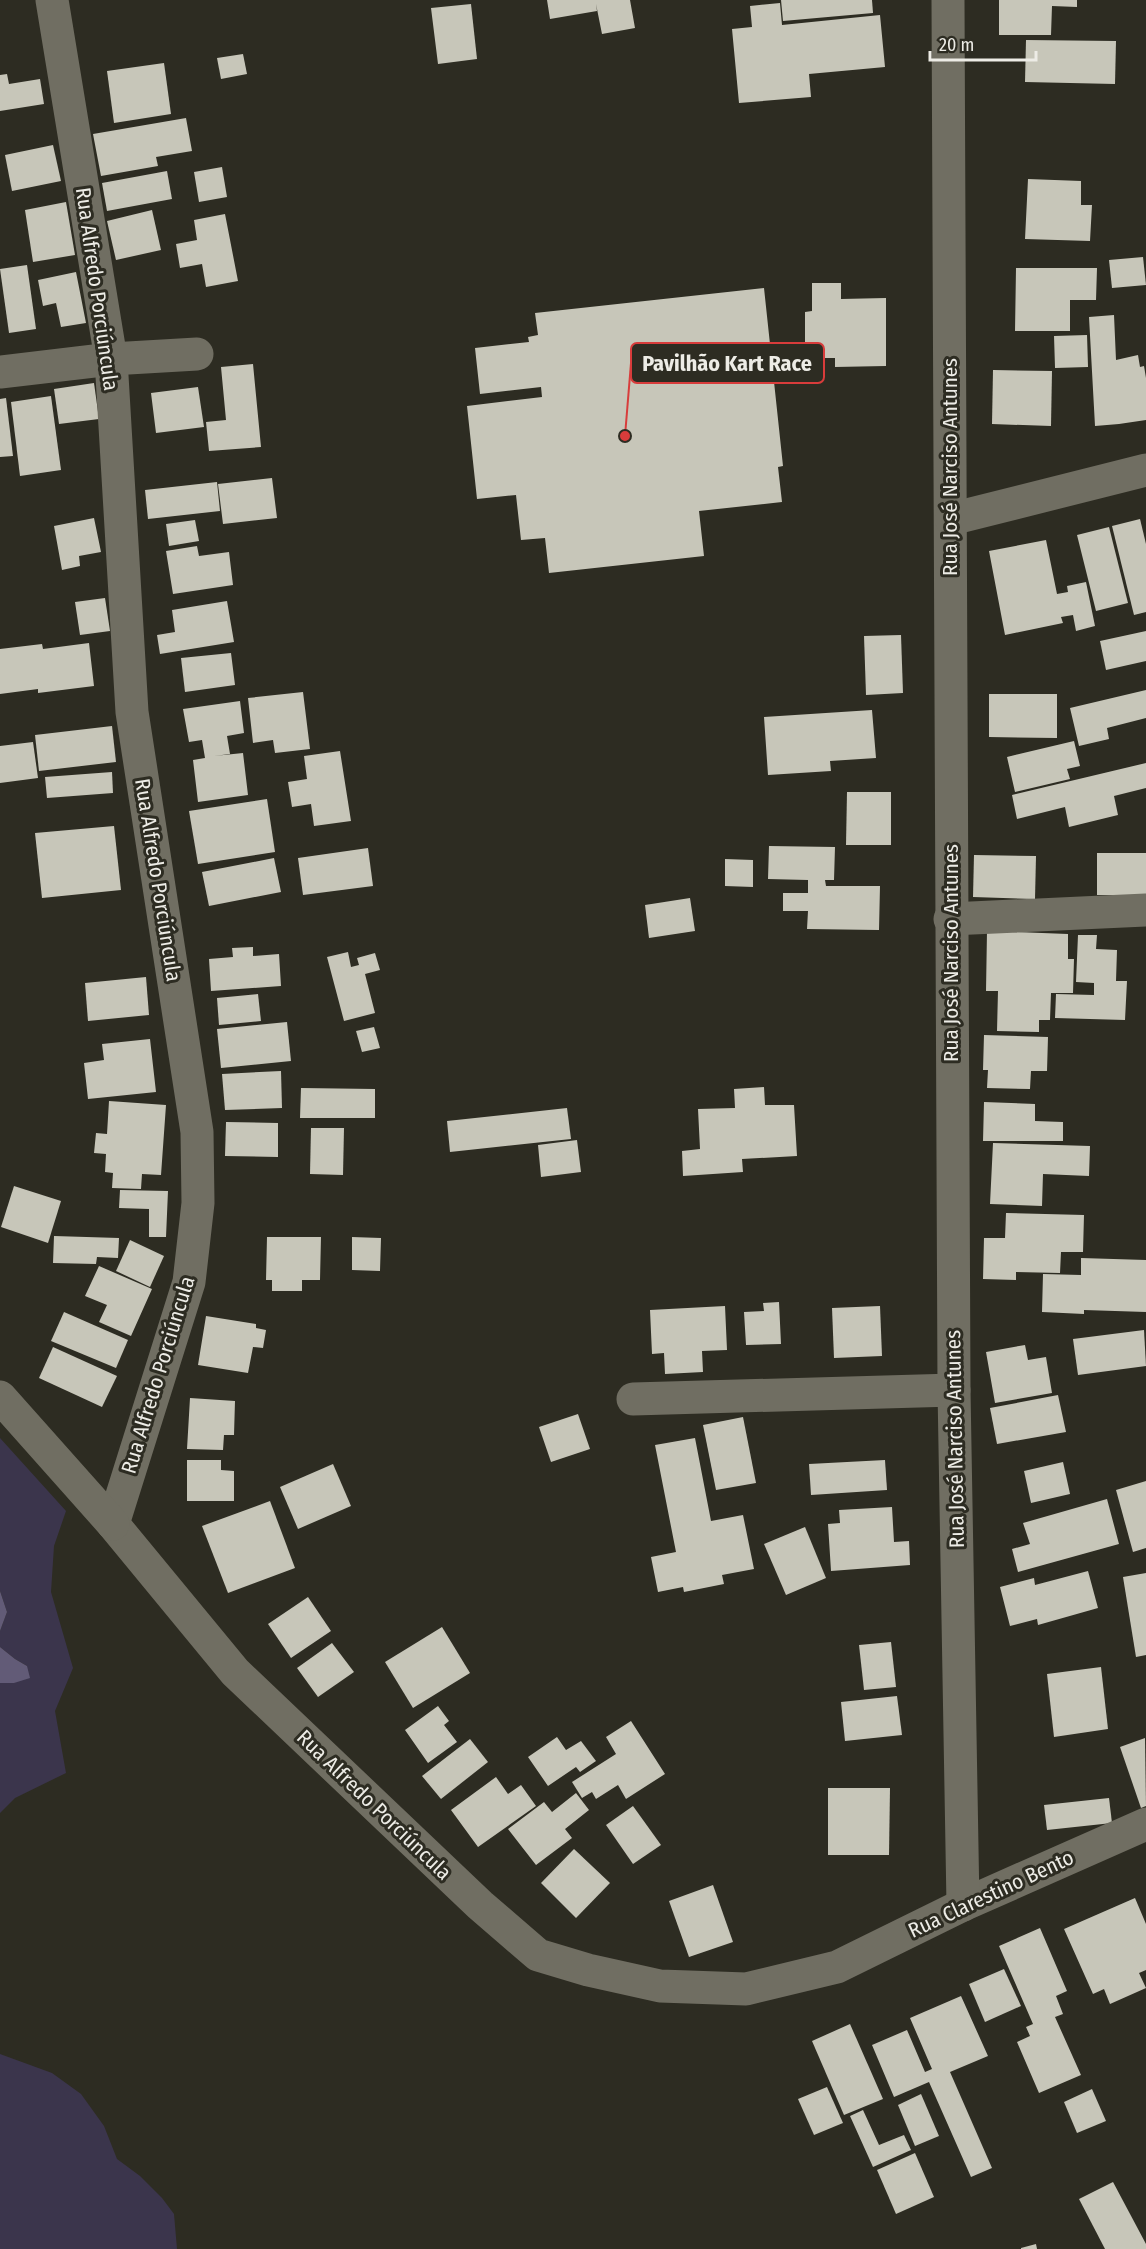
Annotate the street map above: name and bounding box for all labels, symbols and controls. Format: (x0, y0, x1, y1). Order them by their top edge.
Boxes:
scale bar (930, 24, 1036, 62)
text: 20 m (939, 34, 974, 56)
street label: Rua Alfredo Porciúncula (70, 186, 124, 392)
callout: Pavilhão Kart Race (631, 343, 824, 383)
text: Pavilhão Kart Race (642, 350, 812, 377)
street label: Rua José Narciso Antunes (937, 358, 963, 576)
street label: Rua Alfredo Porciúncula (129, 777, 187, 983)
street label: Rua José Narciso Antunes (938, 844, 964, 1062)
street label: Rua Alfredo Porciúncula (116, 1273, 200, 1477)
street label: Rua José Narciso Antunes (940, 1330, 970, 1548)
street label: Rua Alfredo Porciúncula (291, 1724, 457, 1886)
street label: Rua Clarestino Bento (904, 1844, 1078, 1944)

